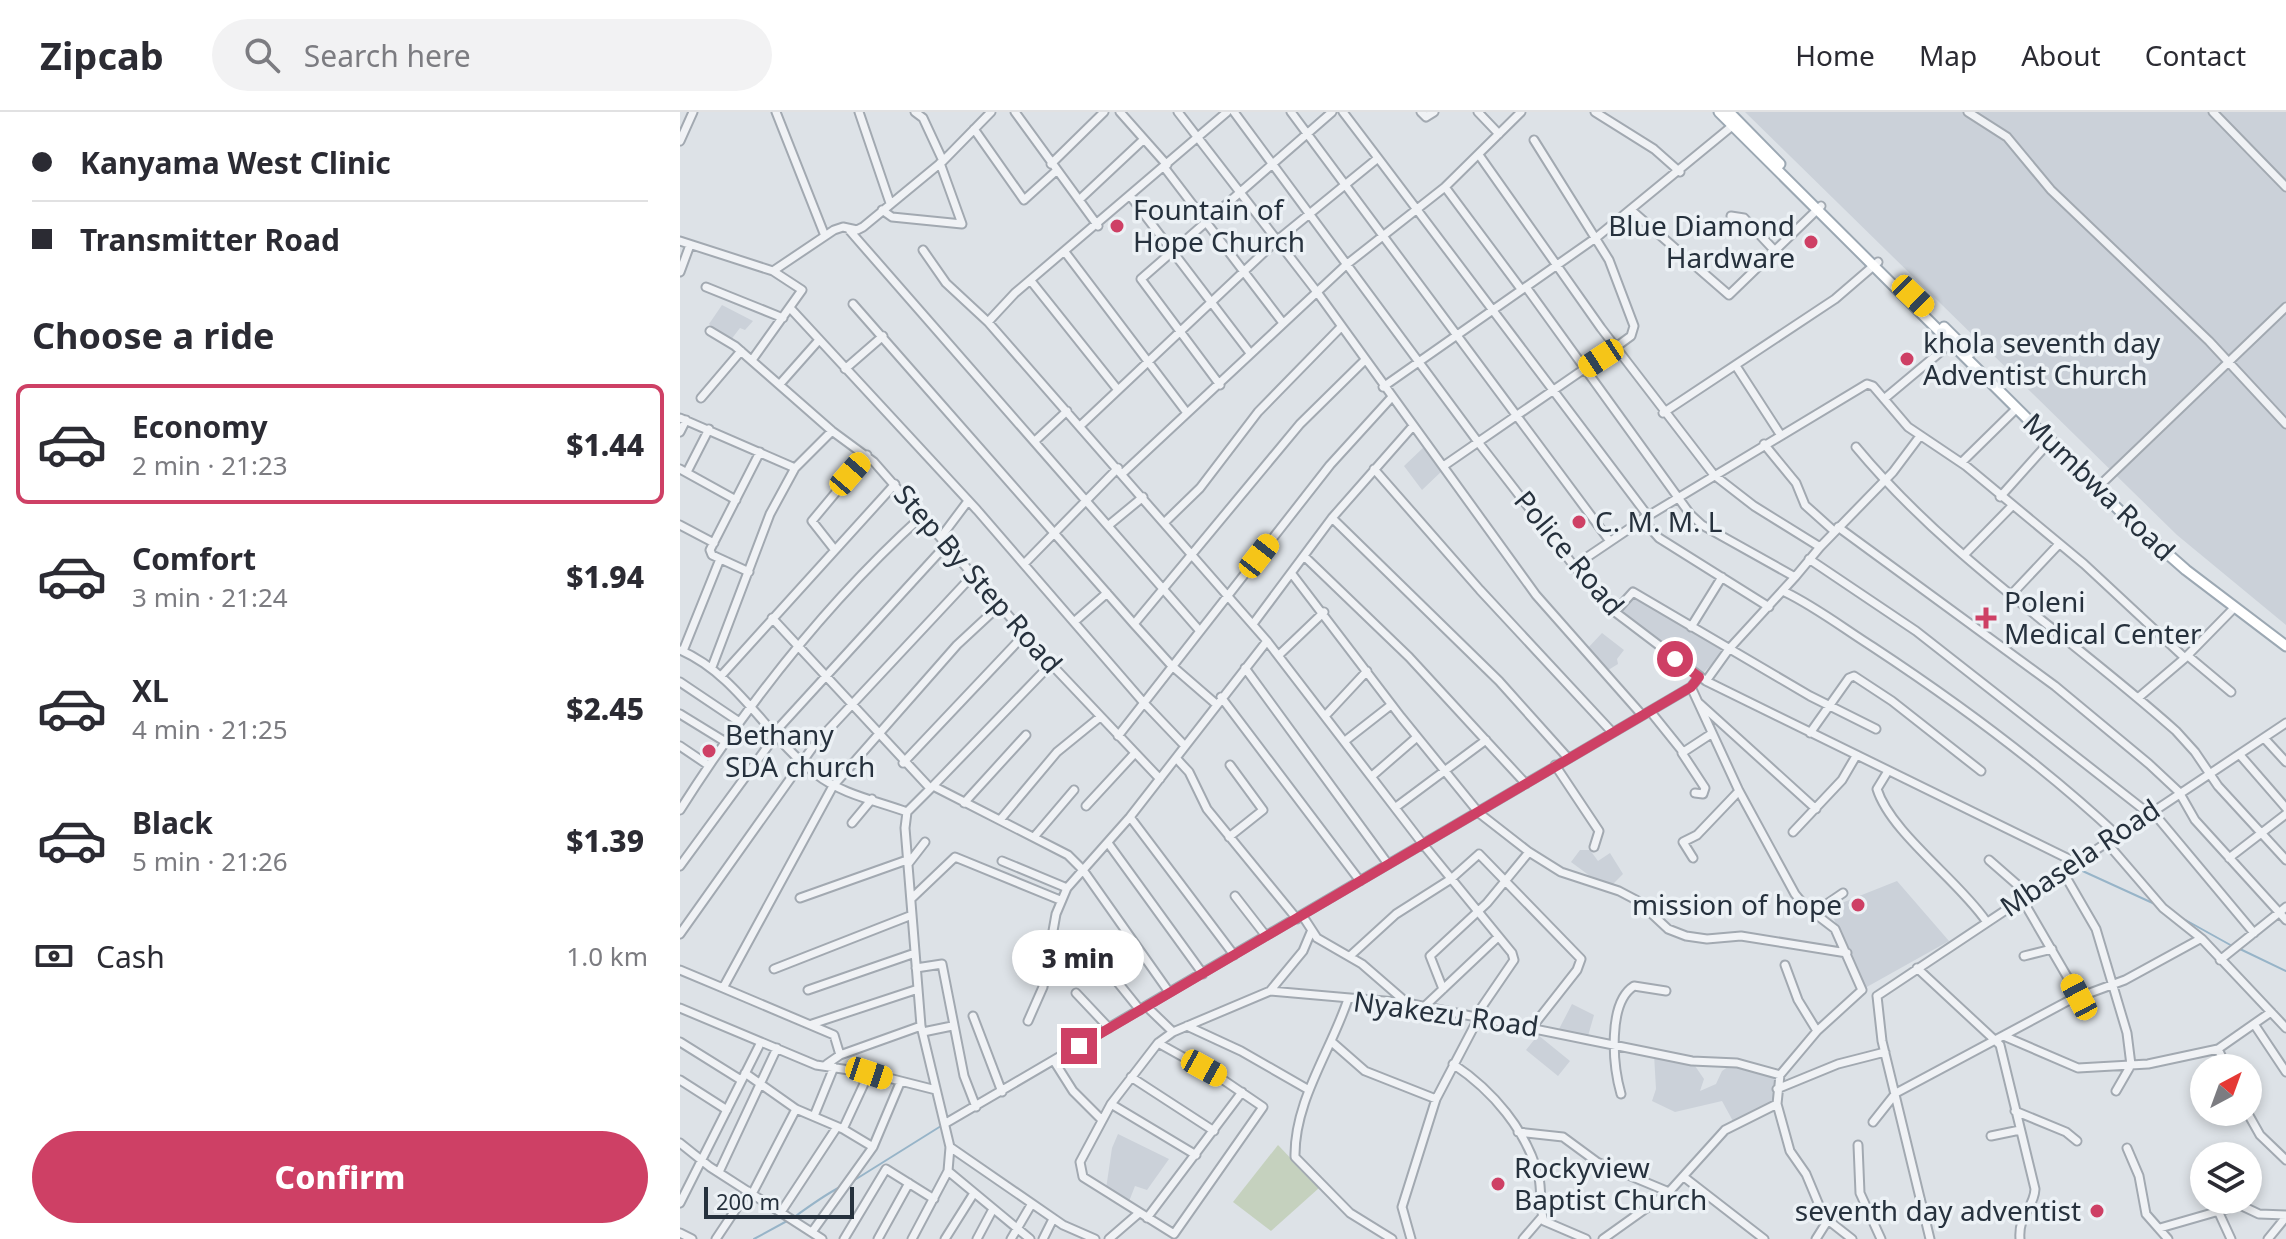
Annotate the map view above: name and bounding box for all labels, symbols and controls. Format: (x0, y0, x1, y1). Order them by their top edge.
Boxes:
search box (212, 19, 772, 91)
text: Zipcab (40, 29, 164, 81)
icon: search (240, 33, 284, 77)
text: Search here (304, 35, 471, 76)
text: Home (1795, 36, 1875, 74)
text: Map (1919, 36, 1977, 74)
text: About (2021, 36, 2101, 74)
text: Contact (2145, 36, 2246, 74)
text: Kanyama West Clinic (80, 142, 391, 183)
place label: Fountain of Hope Church (1133, 190, 1305, 260)
place label: Blue Diamond Hardware (1608, 206, 1795, 276)
marker: Fountain of Hope Church (1108, 217, 1126, 235)
text: Transmitter Road (80, 219, 340, 260)
marker: Blue Diamond Hardware (1802, 233, 1820, 251)
car (1887, 271, 1939, 321)
text: Choose a ride (32, 311, 274, 360)
place label: khola seventh day Adventist Church (1923, 323, 2161, 393)
car (1574, 335, 1628, 381)
marker: khola seventh day Adventist Church (1898, 350, 1916, 368)
street label: Mumbwa Road (2015, 404, 2184, 569)
text: Economy (132, 406, 268, 447)
icon: car (36, 408, 108, 480)
text: $1.44 (566, 424, 644, 465)
text: 2 min · 21:23 (132, 447, 288, 483)
car (825, 448, 875, 500)
street label: Step By Step Road (886, 476, 1071, 681)
street label: Police Road (1506, 482, 1633, 623)
place label: C. M. M. L (1595, 502, 1723, 540)
marker: C. M. M. L (1570, 513, 1588, 531)
car (1235, 530, 1283, 582)
text: Comfort (132, 538, 256, 579)
icon: car (36, 540, 108, 612)
text: $1.94 (566, 556, 644, 597)
text: 3 min · 21:24 (132, 579, 288, 615)
place label: Poleni Medical Center (2004, 582, 2202, 652)
marker: Poleni Medical Center (1975, 607, 1997, 629)
route start (1657, 641, 1693, 677)
text: XL (132, 670, 169, 711)
icon: car (36, 672, 108, 744)
text: $2.45 (566, 688, 644, 729)
text: 4 min · 21:25 (132, 711, 288, 747)
place label: Bethany SDA church (725, 715, 875, 785)
marker: Bethany SDA church (700, 742, 718, 760)
street label: Mbasela Road (1992, 790, 2167, 925)
text: Black (132, 802, 213, 843)
icon: car (36, 804, 108, 876)
text: $1.39 (566, 820, 644, 861)
text: 5 min · 21:26 (132, 843, 288, 879)
place label: mission of hope (1632, 885, 1842, 923)
marker: mission of hope (1849, 896, 1867, 914)
callout: 3 min (1013, 930, 1145, 986)
icon: cash (32, 934, 76, 978)
text: Cash (96, 936, 165, 977)
text: 1.0 km (566, 938, 648, 974)
text: 3 min (1042, 940, 1114, 976)
car (2057, 970, 2101, 1024)
street label: Nyakezu Road (1351, 981, 1541, 1045)
route end (1061, 1028, 1097, 1064)
car (1177, 1046, 1231, 1090)
car (842, 1054, 896, 1092)
north arrow (2190, 1054, 2262, 1126)
map controls (2190, 1054, 2262, 1214)
button: Confirm (32, 1131, 648, 1223)
button: layers (2190, 1142, 2262, 1214)
place label: Rockyview Baptist Church (1514, 1148, 1707, 1218)
marker: Rockyview Baptist Church (1489, 1175, 1507, 1193)
scale bar (704, 1183, 854, 1219)
text: 200 m (716, 1186, 780, 1216)
place label: seventh day adventist (1795, 1191, 2081, 1229)
marker: seventh day adventist (2088, 1202, 2106, 1220)

